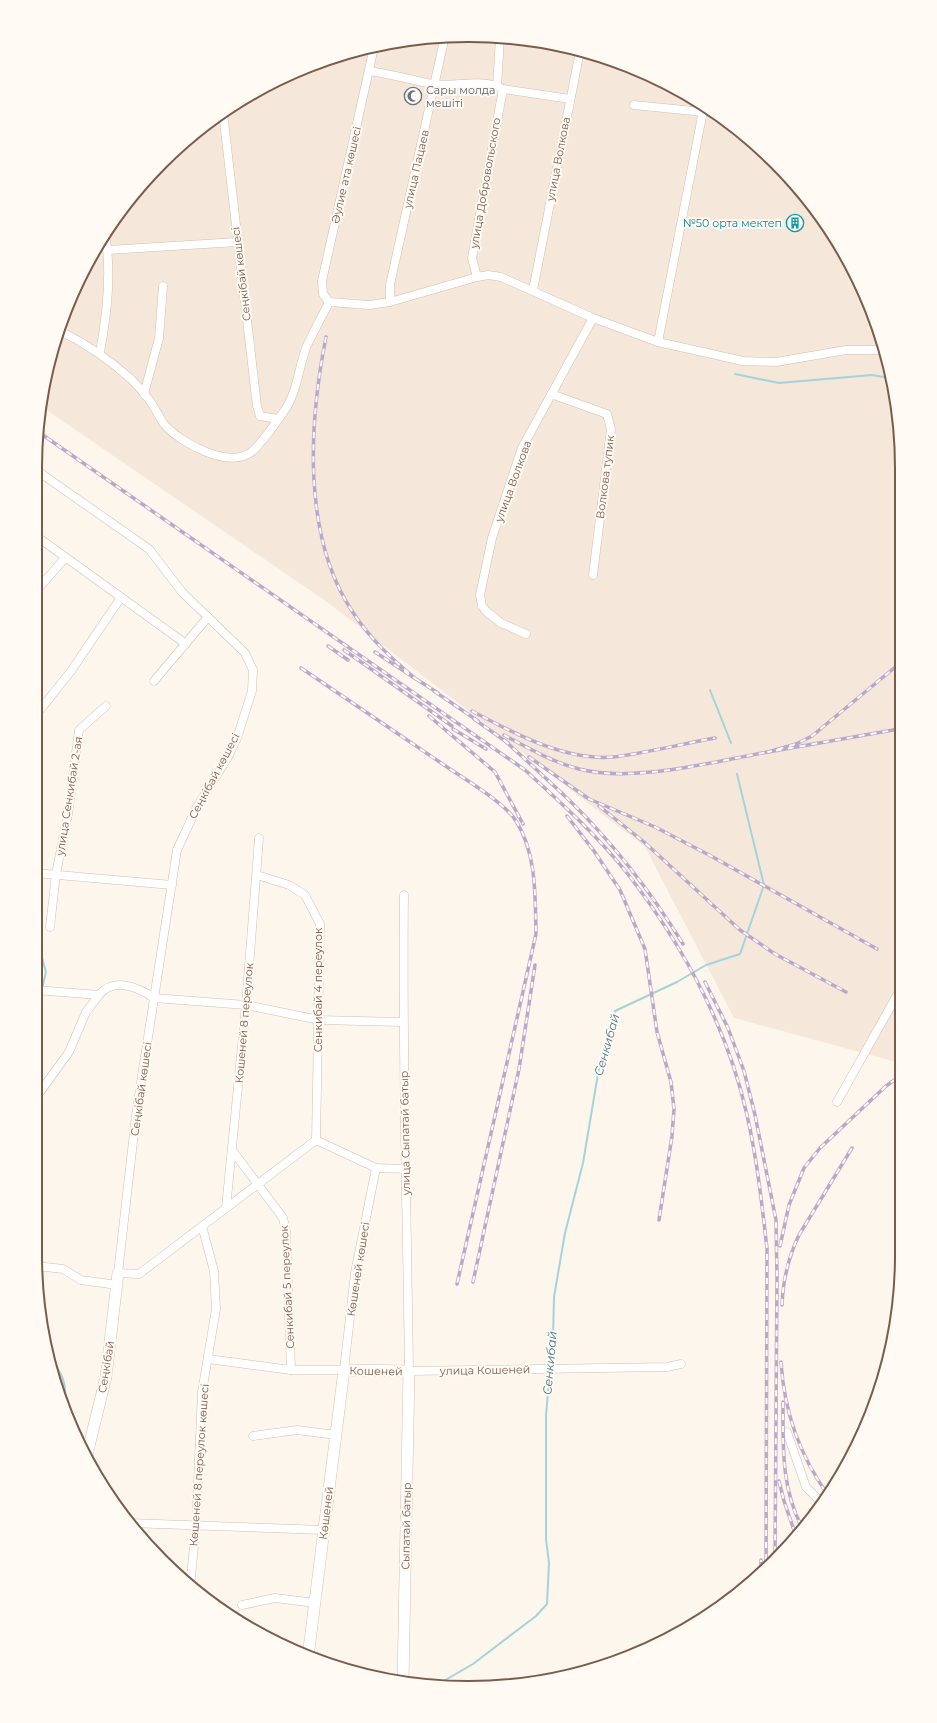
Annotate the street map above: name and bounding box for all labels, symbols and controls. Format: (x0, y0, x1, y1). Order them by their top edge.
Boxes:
place label: Сары молда мешіті (426, 83, 495, 110)
mosque icon: Сары молда мешіті (403, 86, 423, 106)
street label: улица Добровольского (466, 116, 503, 251)
street label: улица Волкова (543, 116, 573, 203)
street label: Әулие ата көшесі (328, 125, 364, 225)
street label: улица Пацаев (400, 128, 432, 211)
building icon: №50 орта мектеп (785, 213, 805, 233)
place label: №50 орта мектеп (683, 216, 782, 230)
street label: Сеңкібай көшесі (228, 226, 254, 322)
street label: Волкова тупик (593, 434, 617, 520)
street label: улица Волкова (491, 438, 534, 525)
street label: Сеңкібай көшесі (186, 731, 242, 821)
street label: улица Сенкибай 2-ая (52, 735, 85, 858)
street label: Сенкибай 4 переулок (311, 927, 325, 1052)
street label: Кошеней 8 переулок (232, 962, 256, 1084)
water label: Сенкибай (591, 1012, 623, 1078)
street label: Сеңкібай көшесі (127, 1041, 155, 1137)
street label: улица Сыпатай батыр (397, 1071, 413, 1196)
street label: Көшеней көшесі (344, 1221, 372, 1317)
street label: Сенкибай 5 переулок (277, 1224, 297, 1349)
water label: Сенкибай (539, 1331, 560, 1395)
street label: Сеңкібай (95, 1340, 117, 1394)
street label: улица Кошеней (439, 1362, 530, 1378)
street label: Кошеней (349, 1364, 403, 1378)
street label: Көшеней 8 переулок көшесі (186, 1383, 212, 1547)
street label: Сыпатай батыр (398, 1482, 414, 1570)
street label: Көшеней (316, 1486, 336, 1540)

